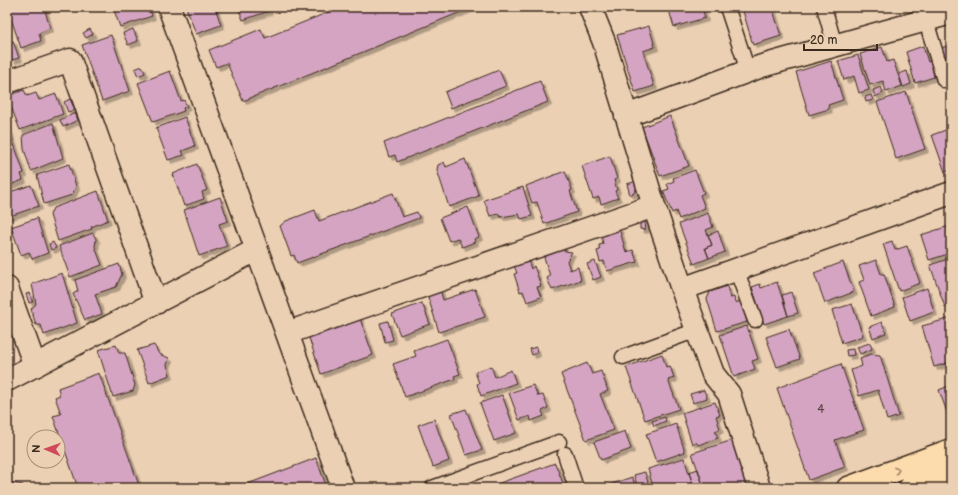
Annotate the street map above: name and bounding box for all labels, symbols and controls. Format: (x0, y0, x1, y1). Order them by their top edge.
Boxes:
scale bar (804, 26, 877, 52)
text: 20 m (810, 33, 837, 48)
house number: 4 (817, 402, 825, 417)
north arrow (26, 429, 66, 469)
text: N (30, 444, 43, 453)
one-way arrow (894, 466, 901, 474)

